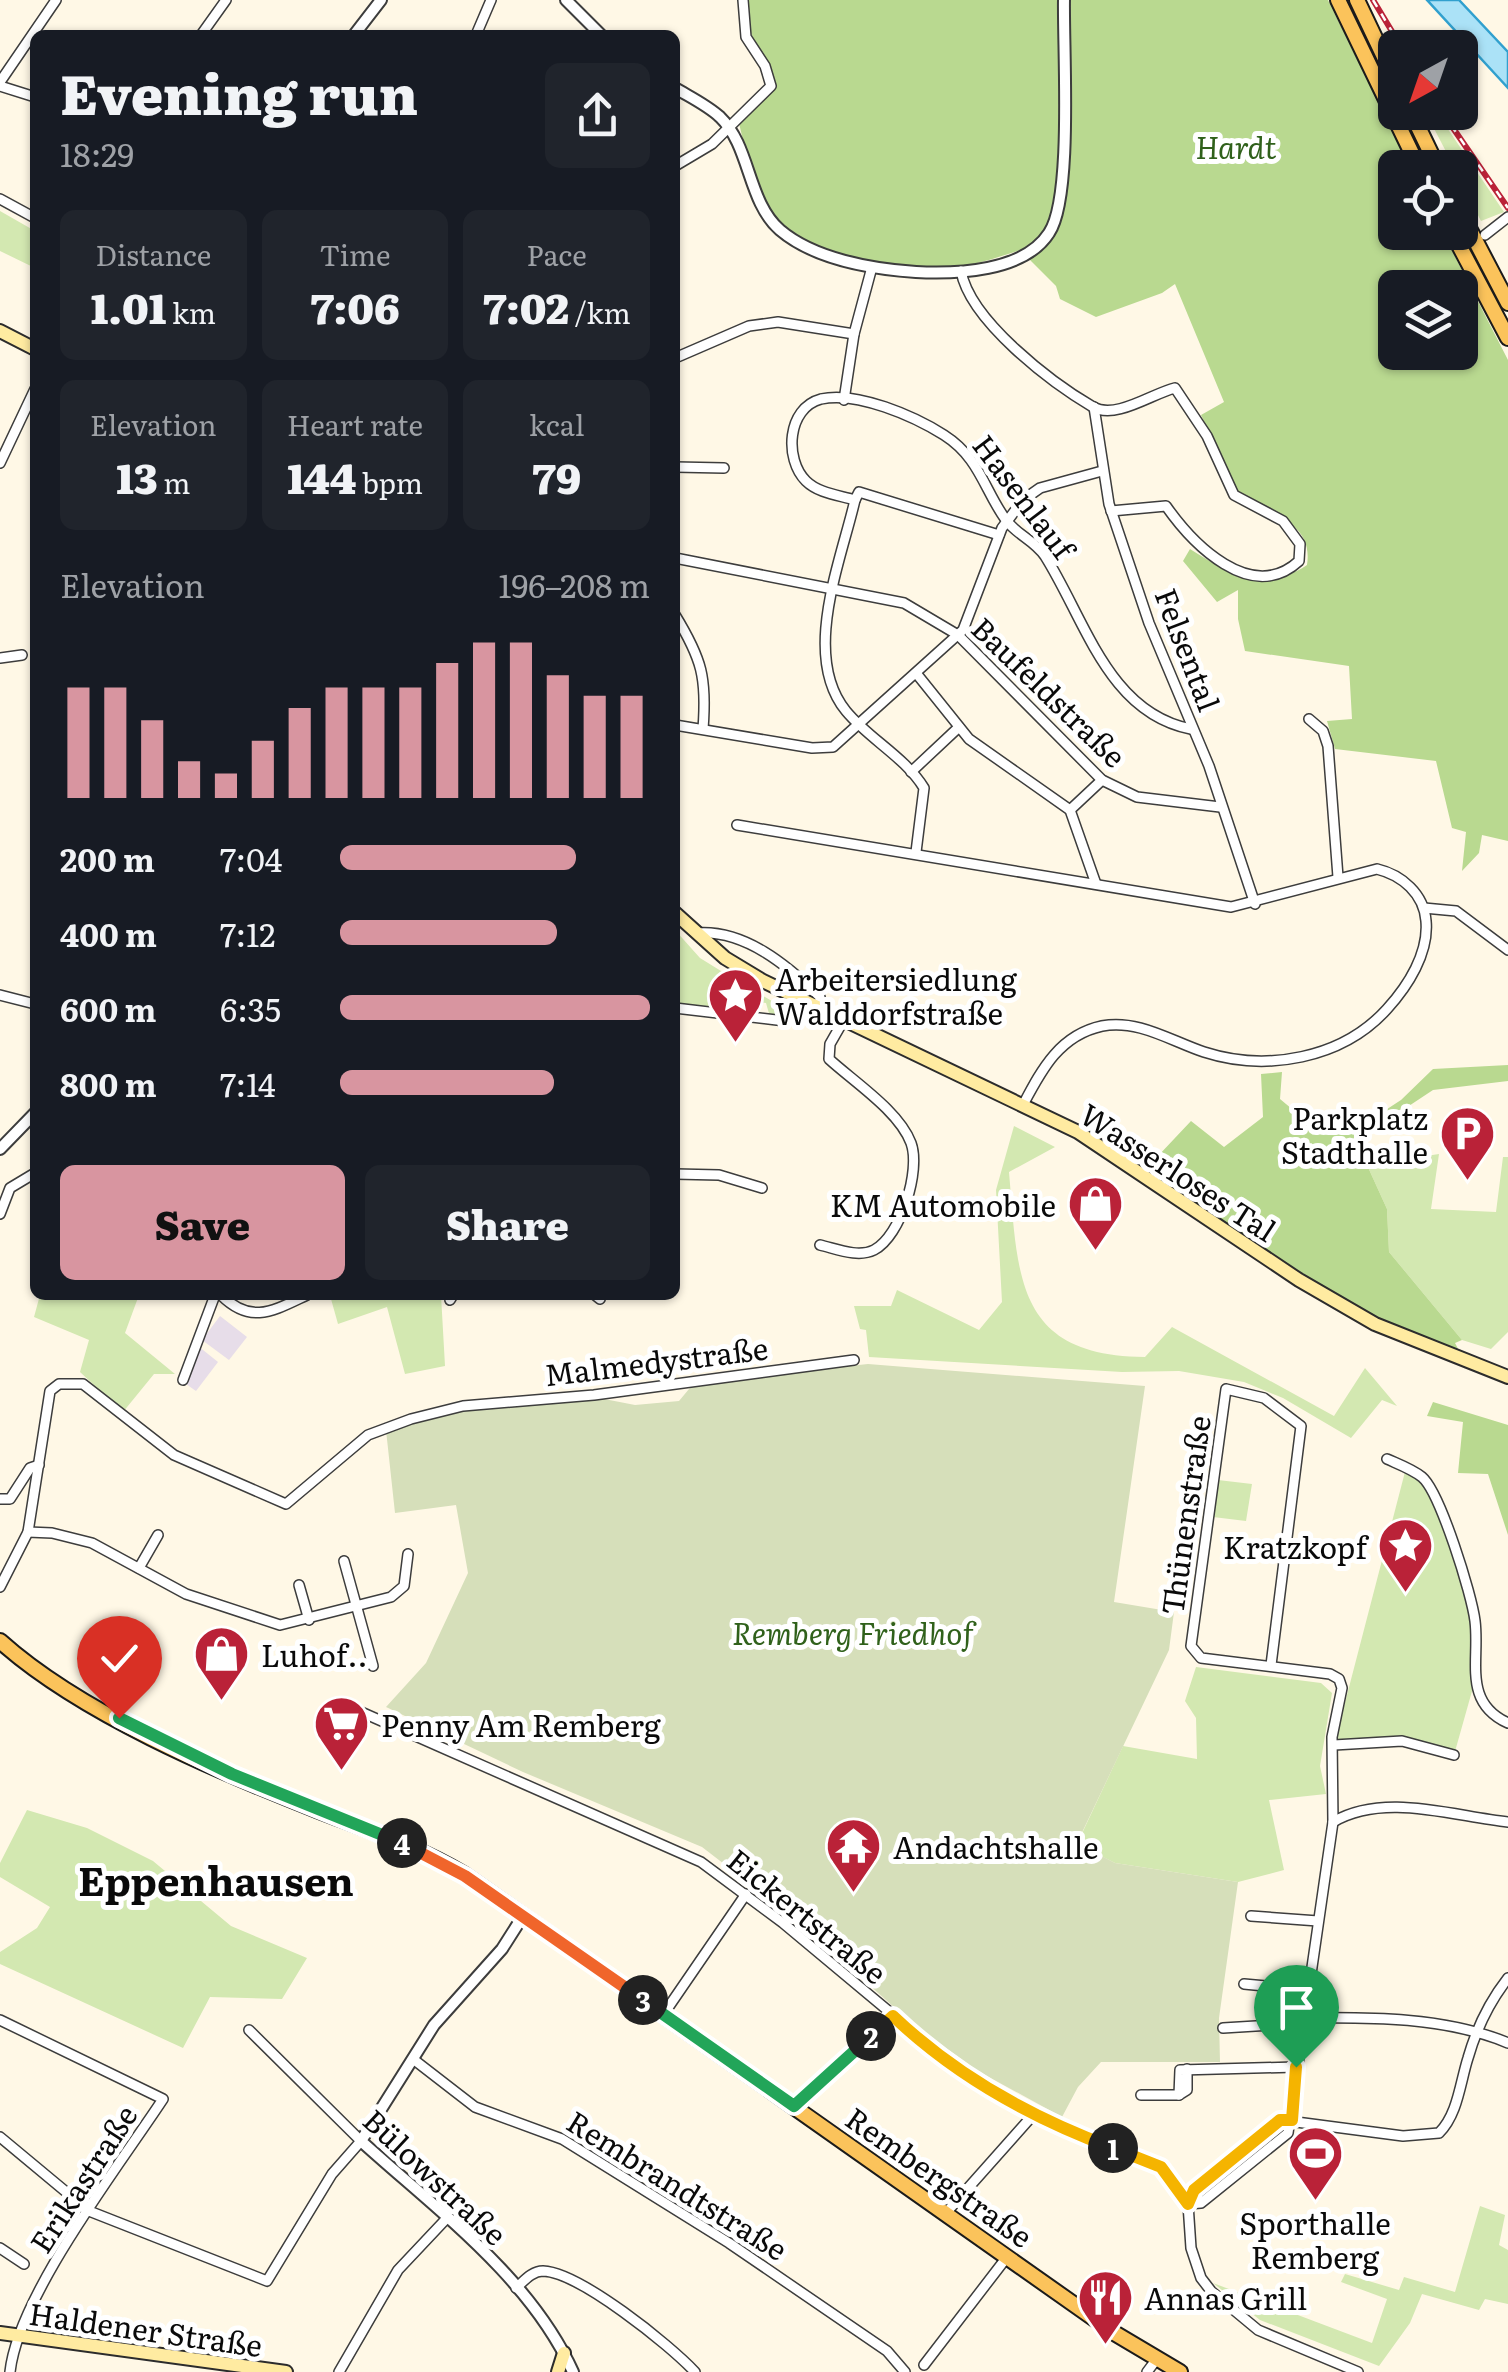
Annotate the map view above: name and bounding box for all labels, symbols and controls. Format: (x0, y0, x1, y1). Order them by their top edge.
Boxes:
north arrow (1378, 30, 1478, 130)
map controls (1378, 30, 1478, 370)
text: Evening run (60, 50, 418, 132)
button: share (545, 63, 650, 168)
park label: Hardt (1195, 124, 1277, 168)
text: 18:29 (60, 129, 134, 177)
button: locate (1378, 150, 1478, 250)
text: Distance (95, 233, 211, 275)
text: Time (319, 233, 391, 275)
text: Pace (527, 233, 587, 275)
button: layers (1378, 270, 1478, 370)
text: 1.01 (91, 275, 166, 337)
text: 7:06 (310, 275, 400, 337)
text: 7:02 (483, 275, 569, 337)
text: km (166, 291, 216, 333)
text: /km (569, 291, 631, 333)
text: Elevation (90, 403, 217, 445)
text: Heart rate (287, 403, 423, 445)
text: kcal (529, 403, 584, 445)
street label: Hasenlauf (964, 425, 1088, 569)
text: 13 (116, 445, 158, 507)
text: 144 (287, 445, 356, 507)
text: 79 (532, 445, 581, 507)
text: m (158, 461, 190, 503)
text: bpm (356, 461, 423, 503)
text: Elevation (60, 560, 205, 608)
text: 196–208 m (499, 560, 650, 608)
street label: Felsental (1145, 581, 1233, 717)
street label: Baufeldstraße (963, 606, 1137, 776)
text: 200 m (60, 834, 155, 882)
text: 7:04 (220, 834, 282, 882)
text: 400 m (60, 909, 157, 957)
text: 7:12 (220, 909, 276, 957)
place label: Arbeitersiedlung Walddorfstraße (775, 956, 1017, 1034)
place icon: Arbeitersiedlung Walddorfstraße (706, 965, 766, 1044)
text: 600 m (60, 984, 156, 1032)
text: 6:35 (220, 984, 281, 1032)
text: 800 m (60, 1059, 157, 1107)
text: 7:14 (220, 1059, 276, 1107)
street label: Wasserloses Tal (1072, 1091, 1286, 1251)
place label: Parkplatz Stadthalle (1281, 1095, 1428, 1173)
parking icon: Parkplatz Stadthalle (1437, 1104, 1497, 1183)
button: Save (60, 1165, 345, 1280)
button: Share (365, 1165, 650, 1280)
shop icon: KM Automobile (1065, 1174, 1125, 1253)
place label: KM Automobile (830, 1182, 1056, 1226)
street label: Malmedystraße (542, 1324, 770, 1396)
street label: Thünenstraße (1148, 1413, 1220, 1617)
place icon: Kratzkopf (1376, 1516, 1436, 1595)
place label: Kratzkopf (1223, 1524, 1369, 1568)
park label: Remberg Friedhof (732, 1610, 977, 1654)
pin (77, 1616, 162, 1719)
shop icon: Luhof.. (192, 1624, 252, 1703)
icon: check (92, 1631, 147, 1686)
place label: Luhof.. (261, 1632, 367, 1676)
supermarket icon: Penny Am Remberg (312, 1694, 372, 1773)
place label: Penny Am Remberg (381, 1702, 661, 1746)
temple icon: Andachtshalle (824, 1816, 884, 1895)
pin: 4 (377, 1818, 427, 1868)
text: 4 (394, 1822, 410, 1864)
place label: Andachtshalle (893, 1824, 1099, 1868)
street label: Eickertstraße (719, 1837, 897, 1993)
district label: Eppenhausen (78, 1849, 354, 1908)
pin (1254, 1965, 1339, 2068)
pin: 3 (618, 1975, 668, 2025)
text: 3 (635, 1979, 651, 2021)
icon: arrive (1269, 1980, 1324, 2035)
pin: 2 (846, 2011, 896, 2061)
text: 2 (863, 2015, 879, 2057)
street label: Erikastraße (18, 2095, 146, 2261)
street label: Rembergstraße (838, 2095, 1042, 2257)
street label: Bülowstraße (354, 2098, 518, 2254)
street label: Rembrandtstraße (559, 2098, 797, 2270)
pin: 1 (1088, 2123, 1138, 2173)
sports icon: Sporthalle Remberg (1285, 2124, 1345, 2203)
text: 1 (1107, 2127, 1119, 2169)
place label: Sporthalle Remberg (1239, 2200, 1391, 2278)
restaurant icon: Annas Grill (1075, 2267, 1135, 2346)
place label: Annas Grill (1144, 2275, 1307, 2319)
street label: Haldener Straße (27, 2290, 265, 2366)

